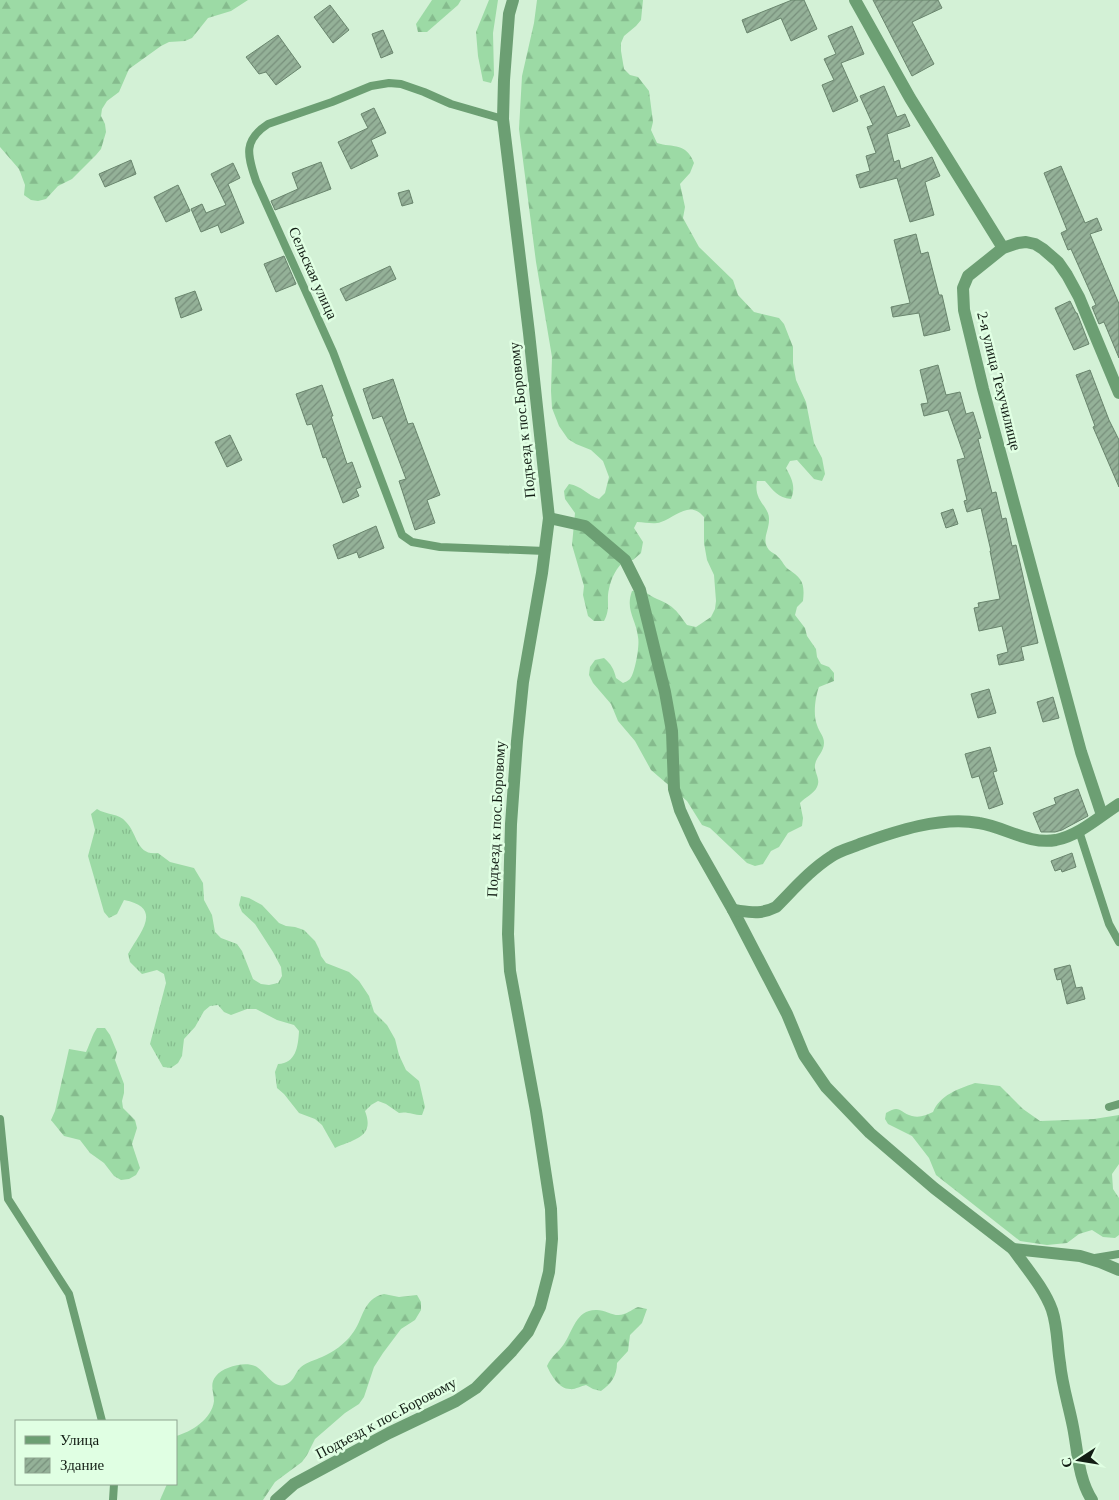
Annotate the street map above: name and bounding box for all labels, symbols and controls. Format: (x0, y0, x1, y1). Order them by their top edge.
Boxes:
street label: Сельская улица (286, 224, 341, 322)
street label: 2-я улица Техучилище (974, 310, 1024, 452)
street label: Подъезд к пос.Боровому (506, 341, 538, 499)
street label: Подъезд к пос.Боровому (484, 740, 508, 898)
street label: Подъезд к пос.Боровому (313, 1374, 459, 1462)
legend (15, 1420, 178, 1485)
text: Улица (60, 1432, 99, 1448)
north arrow (1054, 1435, 1104, 1485)
text: С (1058, 1456, 1075, 1469)
text: Здание (60, 1457, 104, 1473)

